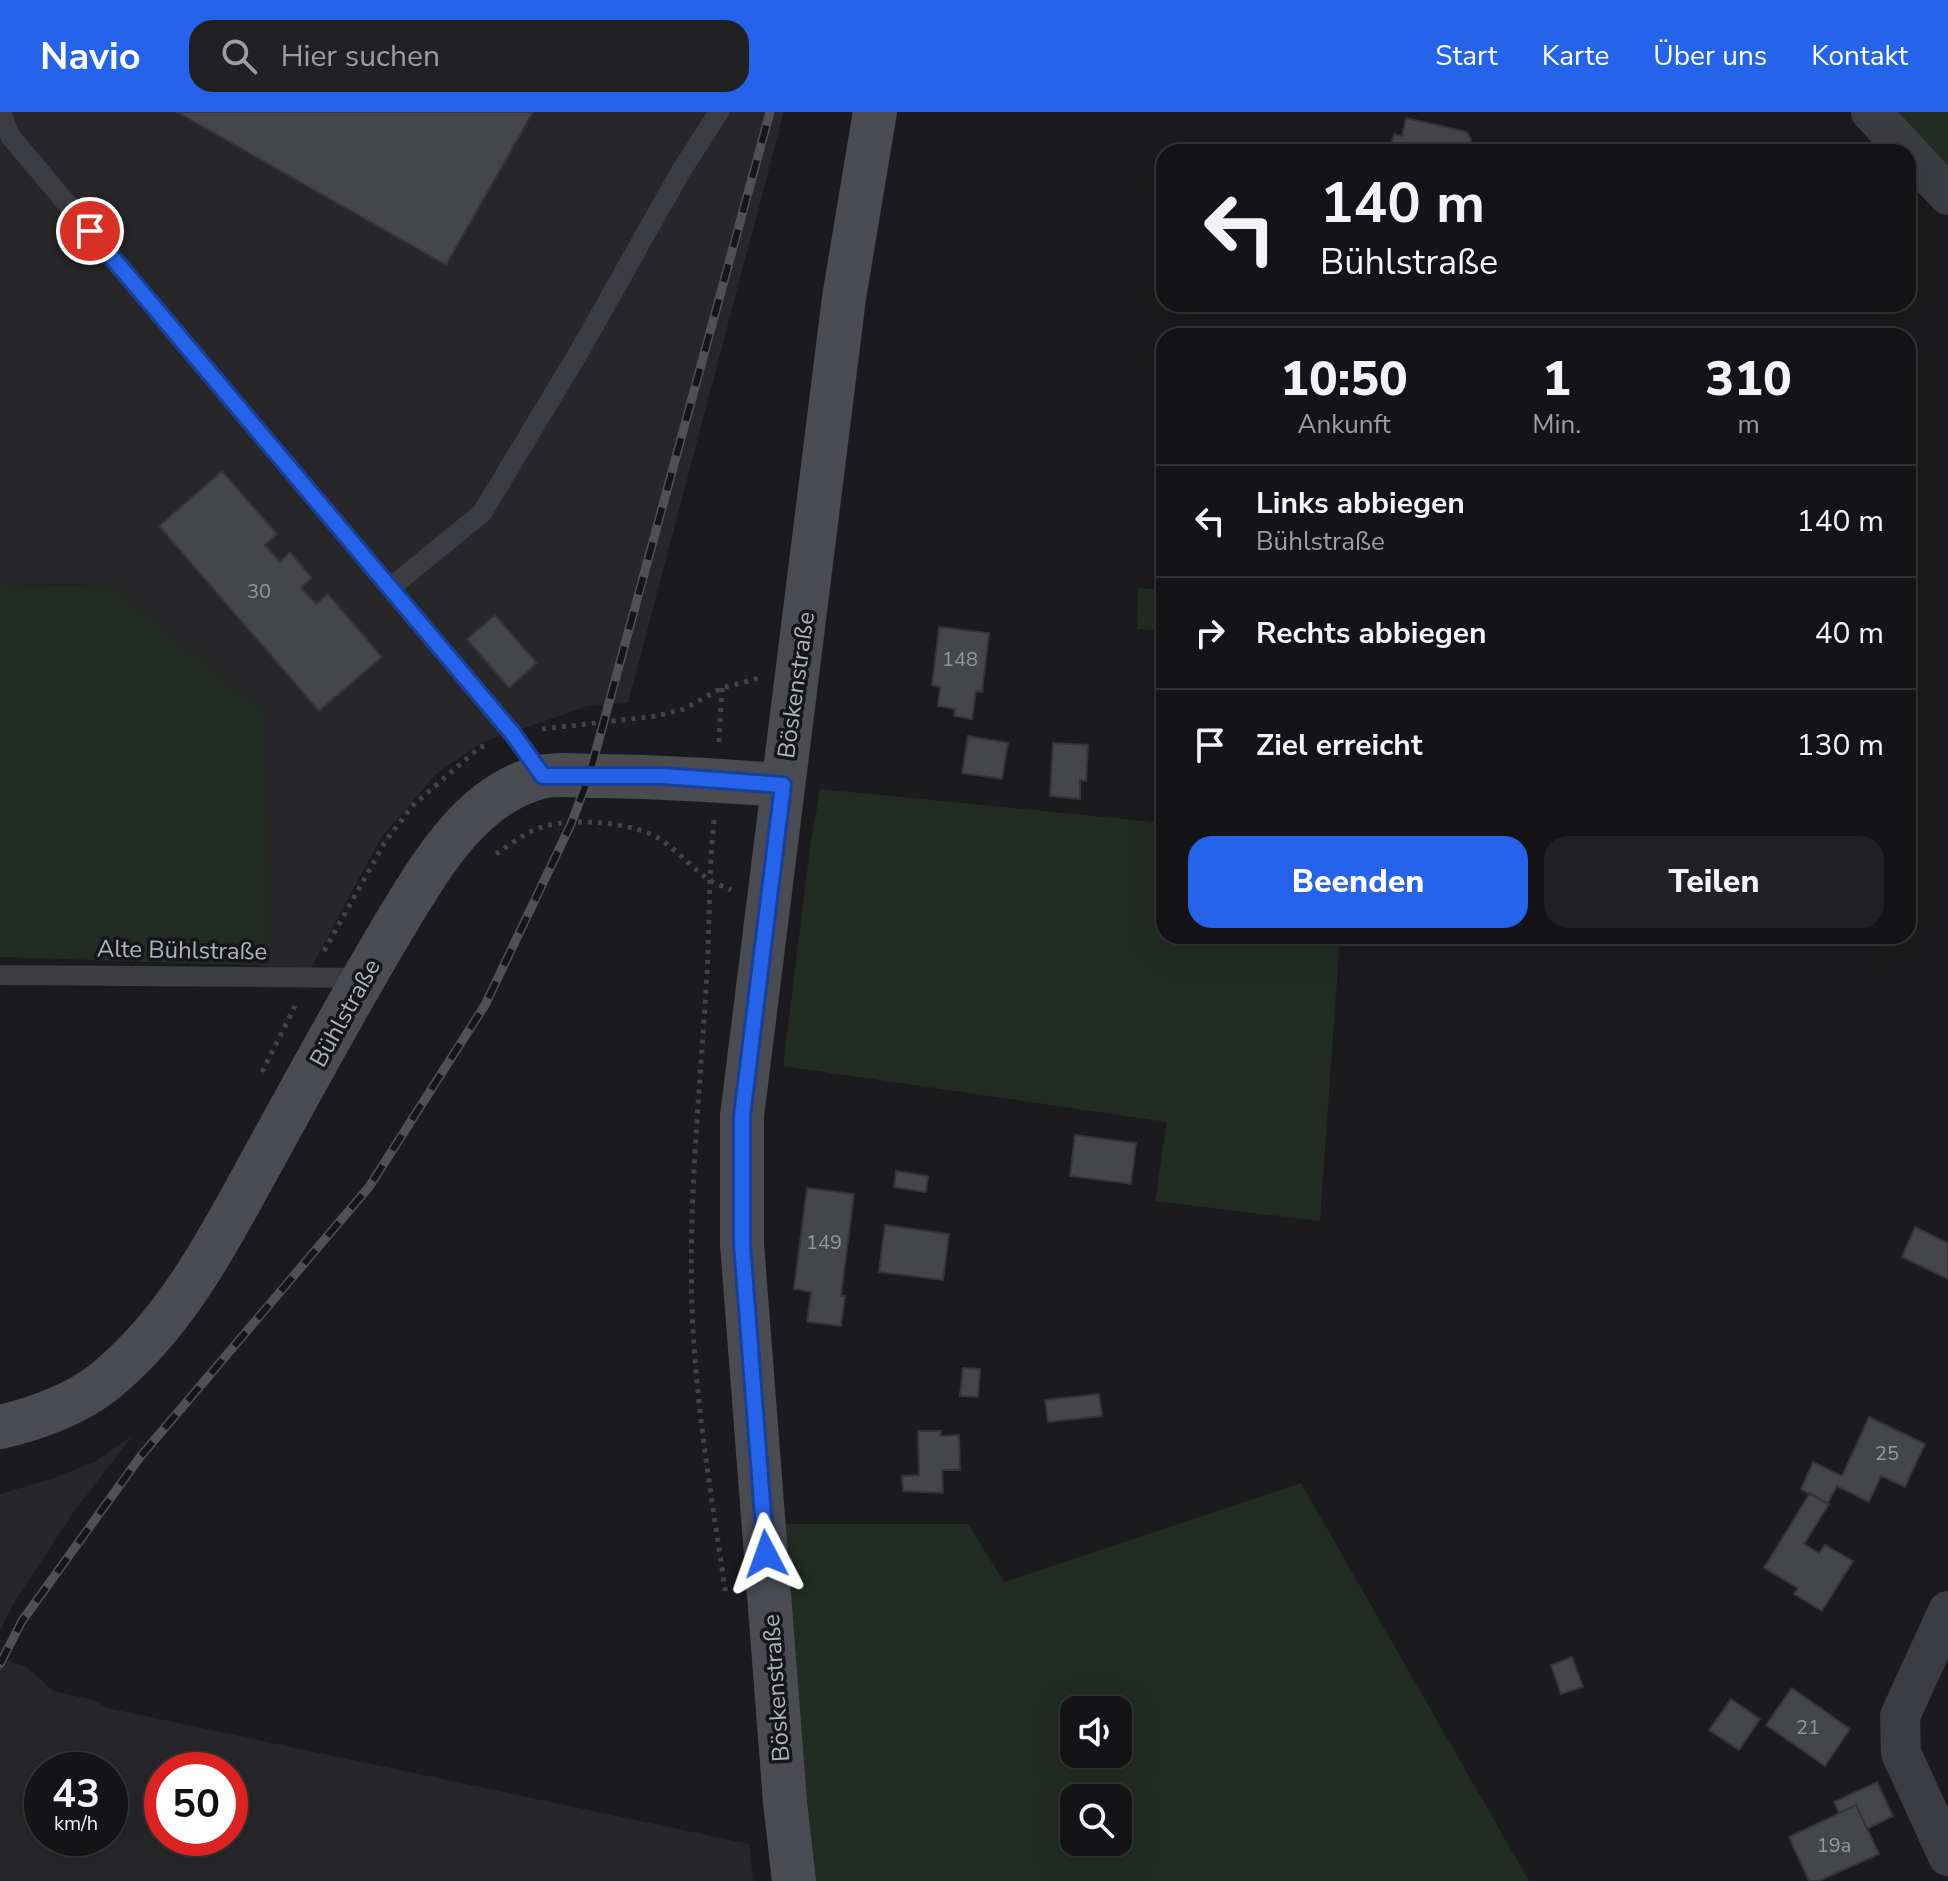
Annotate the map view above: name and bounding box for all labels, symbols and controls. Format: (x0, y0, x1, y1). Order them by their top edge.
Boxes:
search box (189, 20, 749, 92)
text: Navio (40, 31, 141, 82)
icon: search (217, 34, 261, 78)
text: Hier suchen (281, 36, 440, 77)
text: Start (1435, 37, 1498, 75)
text: Karte (1542, 37, 1609, 75)
text: Über uns (1653, 37, 1767, 75)
text: Kontakt (1811, 37, 1908, 75)
text: 140 m (1320, 165, 1485, 242)
icon: left (1188, 176, 1292, 280)
pin (56, 197, 124, 265)
icon: arrive (68, 209, 112, 253)
text: Bühlstraße (1320, 238, 1498, 287)
text: 10:50 (1280, 346, 1408, 412)
text: 1 (1542, 346, 1571, 412)
text: 310 (1705, 346, 1792, 412)
text: Ankunft (1297, 407, 1391, 442)
text: Min. (1532, 407, 1581, 442)
text: m (1737, 407, 1760, 442)
text: Links abbiegen (1256, 483, 1465, 524)
icon: left (1188, 499, 1232, 543)
text: 140 m (1797, 501, 1884, 542)
text: Bühlstraße (1256, 524, 1385, 559)
house number: 30 (247, 578, 271, 605)
street label: Böskenstraße (770, 610, 822, 760)
icon: right (1188, 611, 1232, 655)
text: Rechts abbiegen (1256, 613, 1487, 654)
text: 40 m (1815, 613, 1884, 654)
house number: 148 (942, 646, 978, 673)
icon: arrive (1188, 723, 1232, 767)
text: Ziel erreicht (1256, 725, 1422, 766)
text: 130 m (1797, 725, 1884, 766)
button: Beenden (1188, 836, 1528, 928)
button: Teilen (1544, 836, 1884, 928)
street label: Alte Bühlstraße (96, 933, 268, 967)
street label: Bühlstraße (302, 953, 388, 1073)
house number: 149 (806, 1229, 842, 1256)
house number: 25 (1875, 1440, 1899, 1467)
position arrow (724, 1512, 808, 1596)
street label: Böskenstraße (755, 1613, 797, 1763)
map controls (1060, 1696, 1132, 1856)
button: sound (1060, 1696, 1132, 1768)
house number: 21 (1796, 1714, 1820, 1741)
speed limit sign: 50 (144, 1752, 248, 1856)
text: 43 (52, 1767, 100, 1821)
button: search (1060, 1784, 1132, 1856)
text: km/h (54, 1810, 98, 1837)
house number: 19a (1817, 1832, 1851, 1859)

